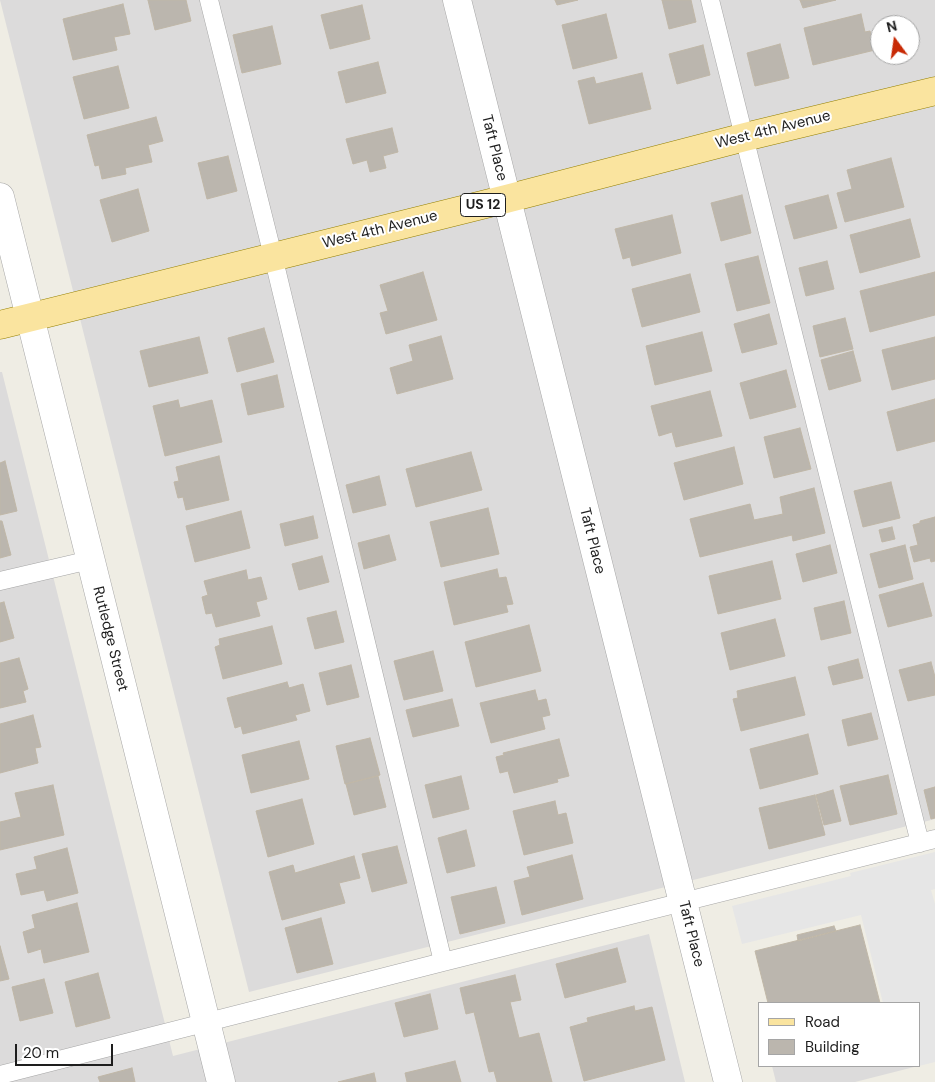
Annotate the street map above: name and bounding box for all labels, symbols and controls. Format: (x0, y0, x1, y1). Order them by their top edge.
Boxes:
north arrow (870, 15, 920, 65)
text: N (884, 16, 899, 36)
street label: West 4th Avenue (714, 107, 832, 153)
street label: Taft Place (477, 113, 511, 183)
road number: US 12 (460, 194, 506, 216)
street label: West 4th Avenue (321, 207, 439, 253)
street label: Taft Place (575, 506, 609, 576)
street label: Rutledge Street (88, 585, 132, 693)
street label: Taft Place (674, 899, 708, 969)
legend (758, 1002, 920, 1067)
text: Road (805, 1012, 840, 1032)
scale bar (18, 1034, 115, 1066)
text: Building (805, 1037, 860, 1057)
text: 20 m (23, 1043, 59, 1063)

